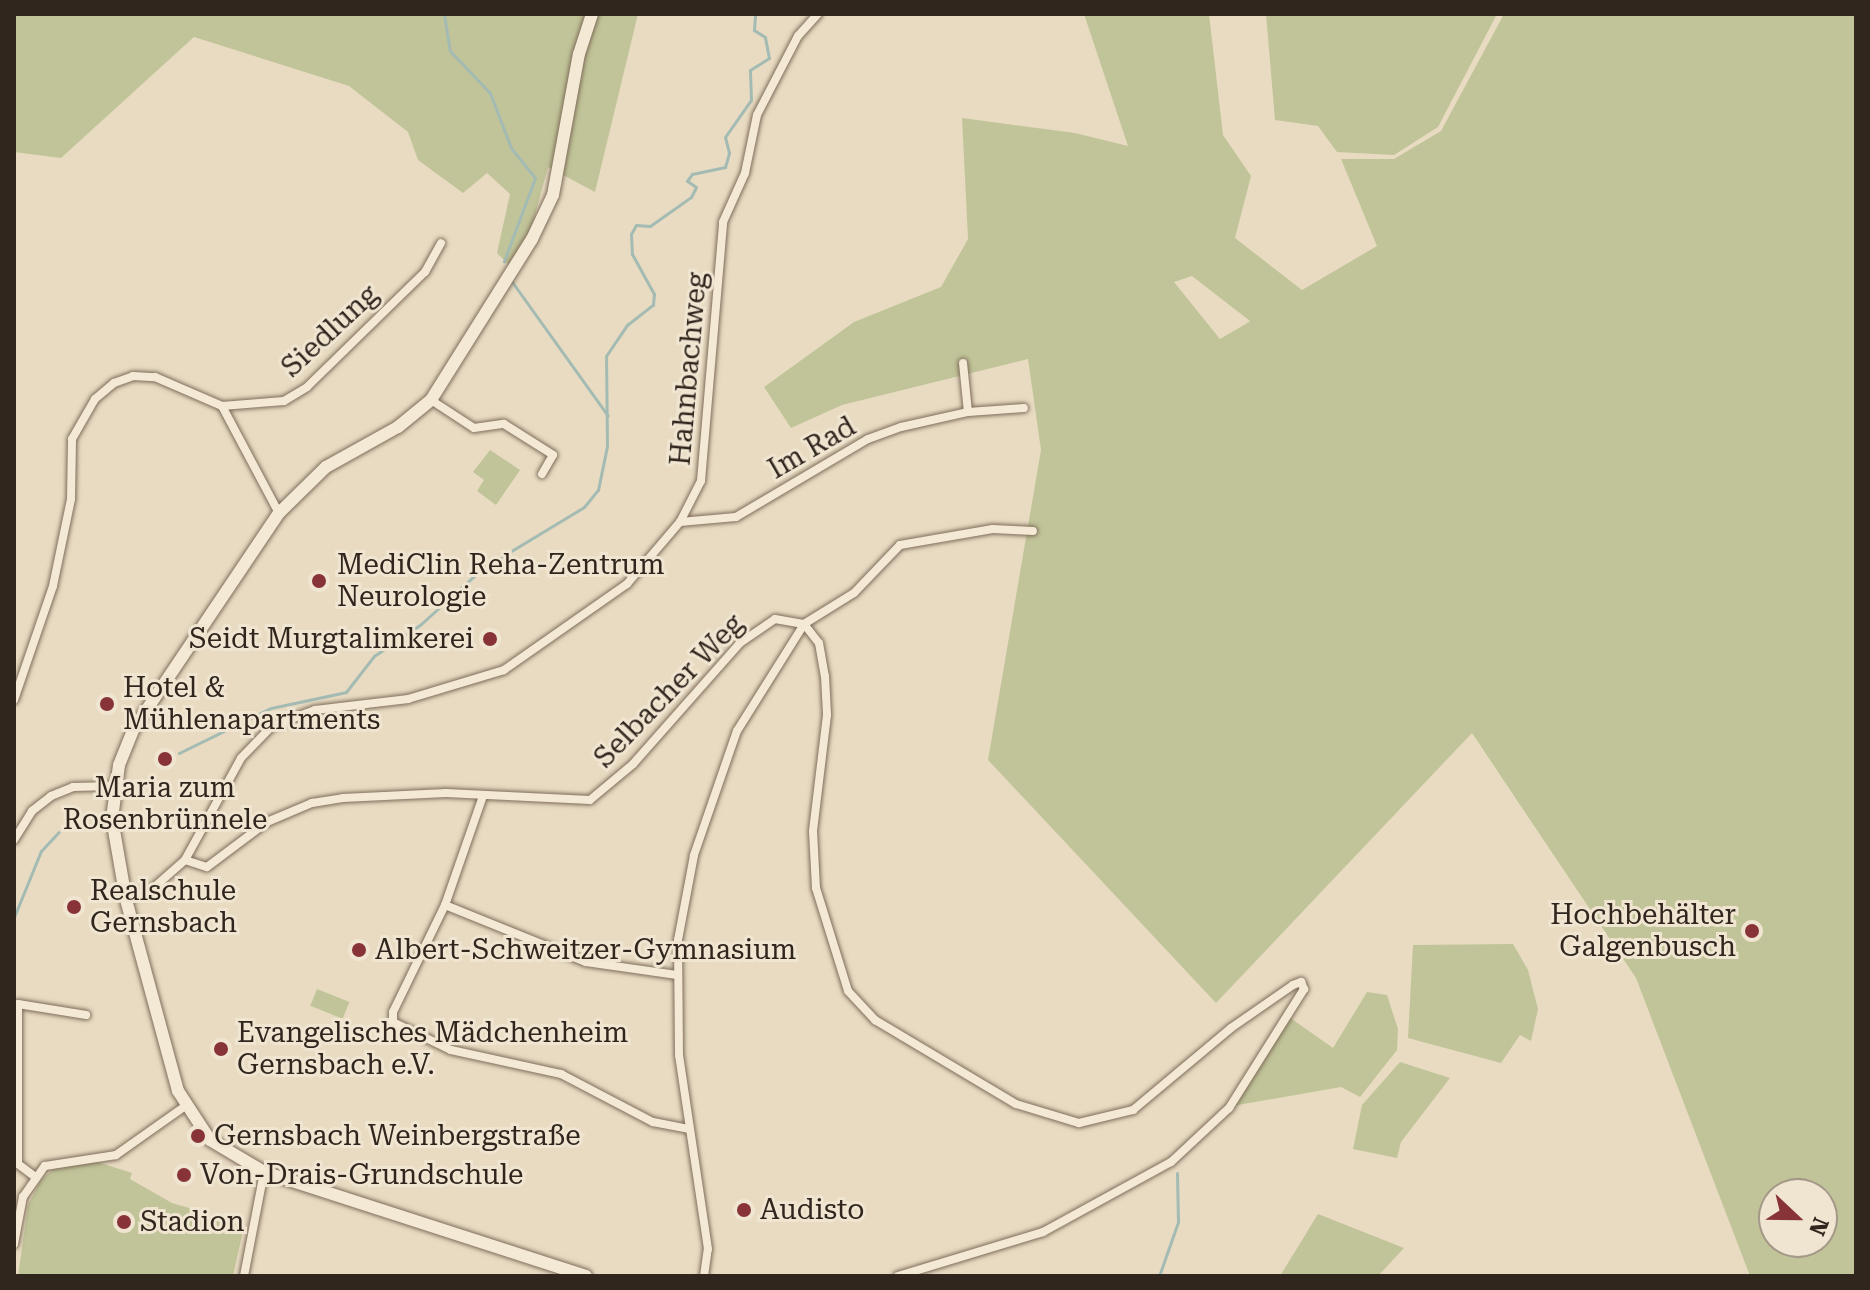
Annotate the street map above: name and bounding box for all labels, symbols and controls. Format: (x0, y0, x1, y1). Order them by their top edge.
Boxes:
street label: Hahnbachweg (664, 271, 714, 467)
street label: Siedlung (275, 278, 385, 384)
street label: Im Rad (762, 410, 862, 486)
place label: MediClin Reha-Zentrum Neurologie (337, 548, 664, 614)
marker: MediClin Reha-Zentrum Neurologie (308, 570, 330, 592)
street label: Selbacher Weg (587, 607, 751, 775)
place label: Seidt Murgtalimkerei (189, 622, 474, 656)
marker: Seidt Murgtalimkerei (481, 630, 499, 648)
place label: Hotel & Mühlenapartments (123, 671, 380, 737)
marker: Hotel & Mühlenapartments (98, 695, 116, 713)
marker: Maria zum Rosenbrünnele (156, 750, 174, 768)
place label: Maria zum Rosenbrünnele (63, 771, 267, 837)
place label: Realschule Gernsbach (90, 874, 237, 940)
marker: Realschule Gernsbach (65, 898, 83, 916)
place label: Hochbehälter Galgenbusch (1550, 898, 1736, 964)
marker: Hochbehälter Galgenbusch (1743, 922, 1761, 940)
place label: Albert-Schweitzer-Gymnasium (375, 933, 796, 967)
marker: Albert-Schweitzer-Gymnasium (350, 941, 368, 959)
place label: Evangelisches Mädchenheim Gernsbach e.V. (237, 1016, 628, 1082)
marker: Evangelisches Mädchenheim Gernsbach e.V. (212, 1040, 230, 1058)
place label: Gernsbach Weinbergstraße (214, 1119, 581, 1153)
marker: Gernsbach Weinbergstraße (189, 1127, 207, 1145)
place label: Von-Drais-Grundschule (200, 1158, 523, 1192)
marker: Von-Drais-Grundschule (175, 1166, 193, 1184)
north arrow (1758, 1178, 1838, 1258)
place label: Audisto (760, 1193, 864, 1227)
marker: Audisto (735, 1201, 753, 1219)
place label: Stadion (140, 1205, 245, 1239)
marker: Stadion (115, 1213, 133, 1231)
text: N (1804, 1214, 1834, 1239)

